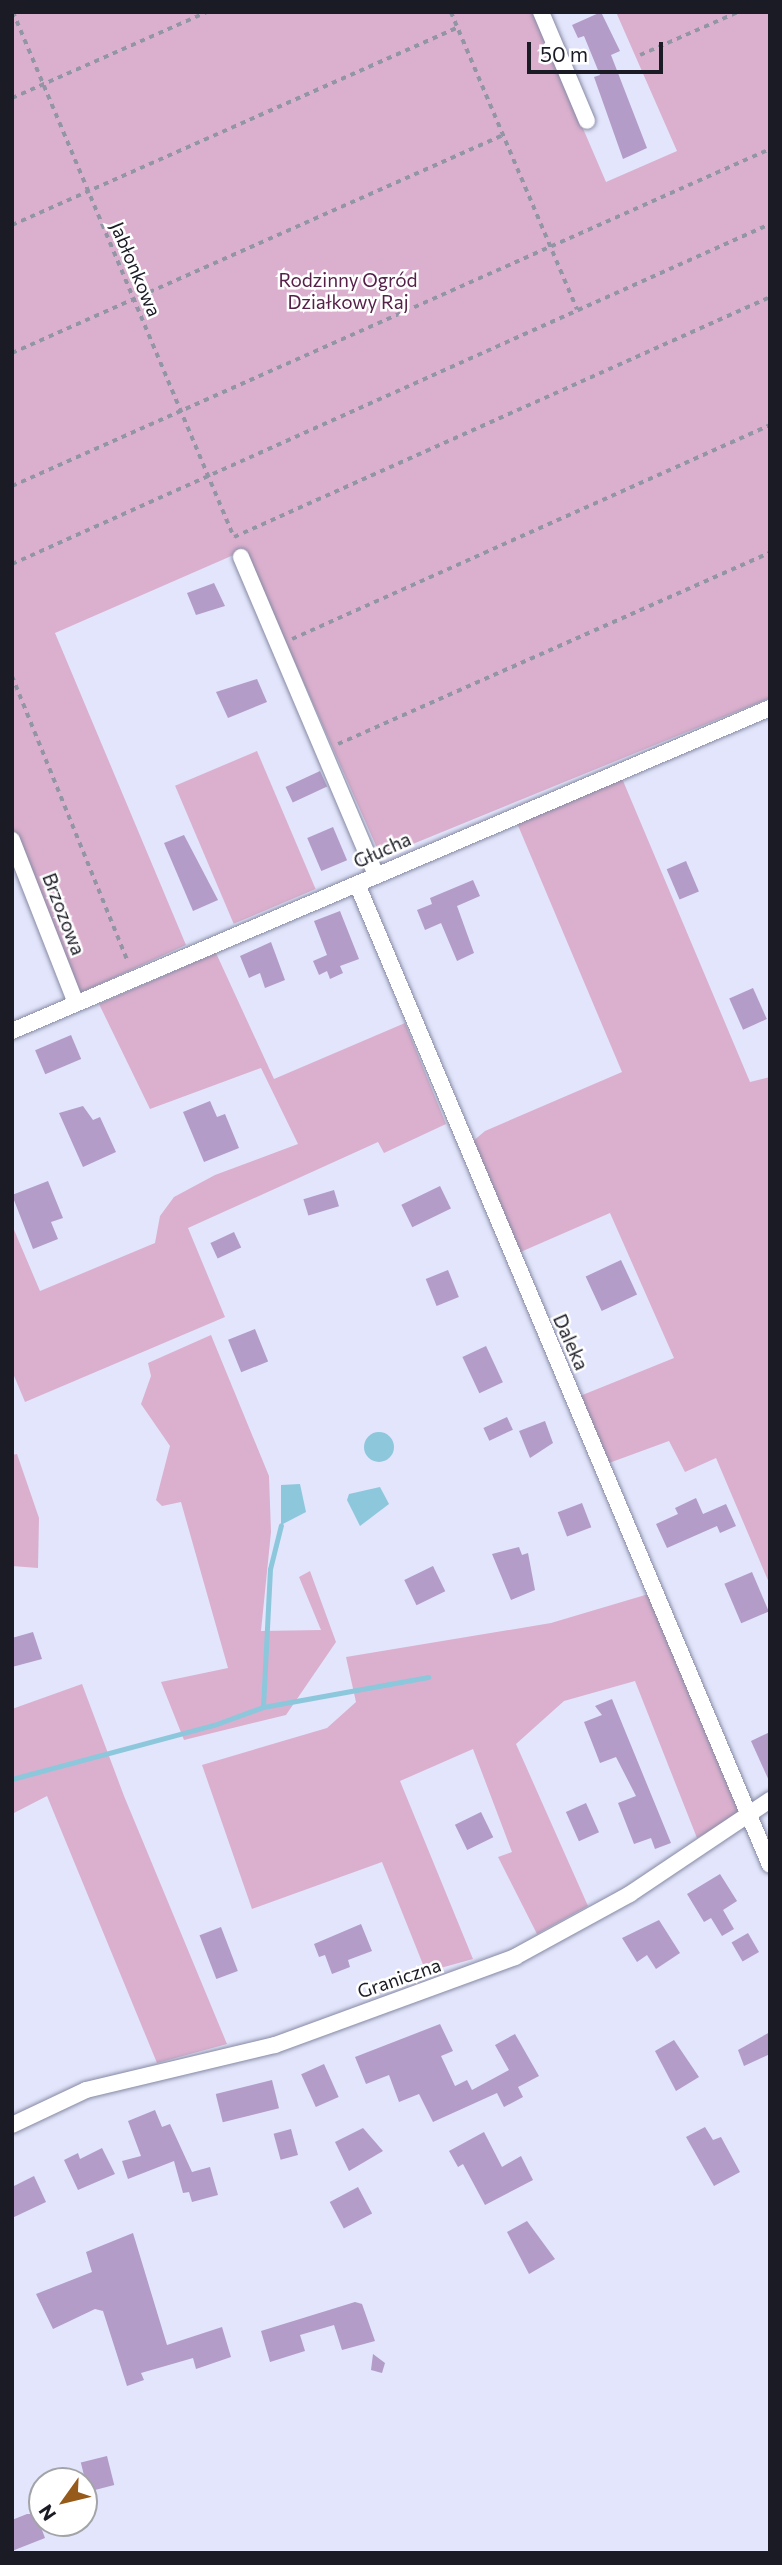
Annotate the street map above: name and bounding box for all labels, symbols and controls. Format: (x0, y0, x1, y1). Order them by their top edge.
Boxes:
scale bar (530, 28, 666, 72)
text: 50 m (540, 41, 588, 66)
street label: Jabłonkowa (106, 218, 166, 320)
park label: Rodzinny Ogród Działkowy Raj (278, 269, 418, 313)
street label: Głucha (350, 827, 414, 873)
street label: Brzozowa (38, 870, 90, 958)
street label: Daleka (549, 1310, 593, 1374)
street label: Graniczna (354, 1953, 444, 2003)
north arrow (28, 2467, 98, 2537)
text: N (33, 2501, 60, 2525)

